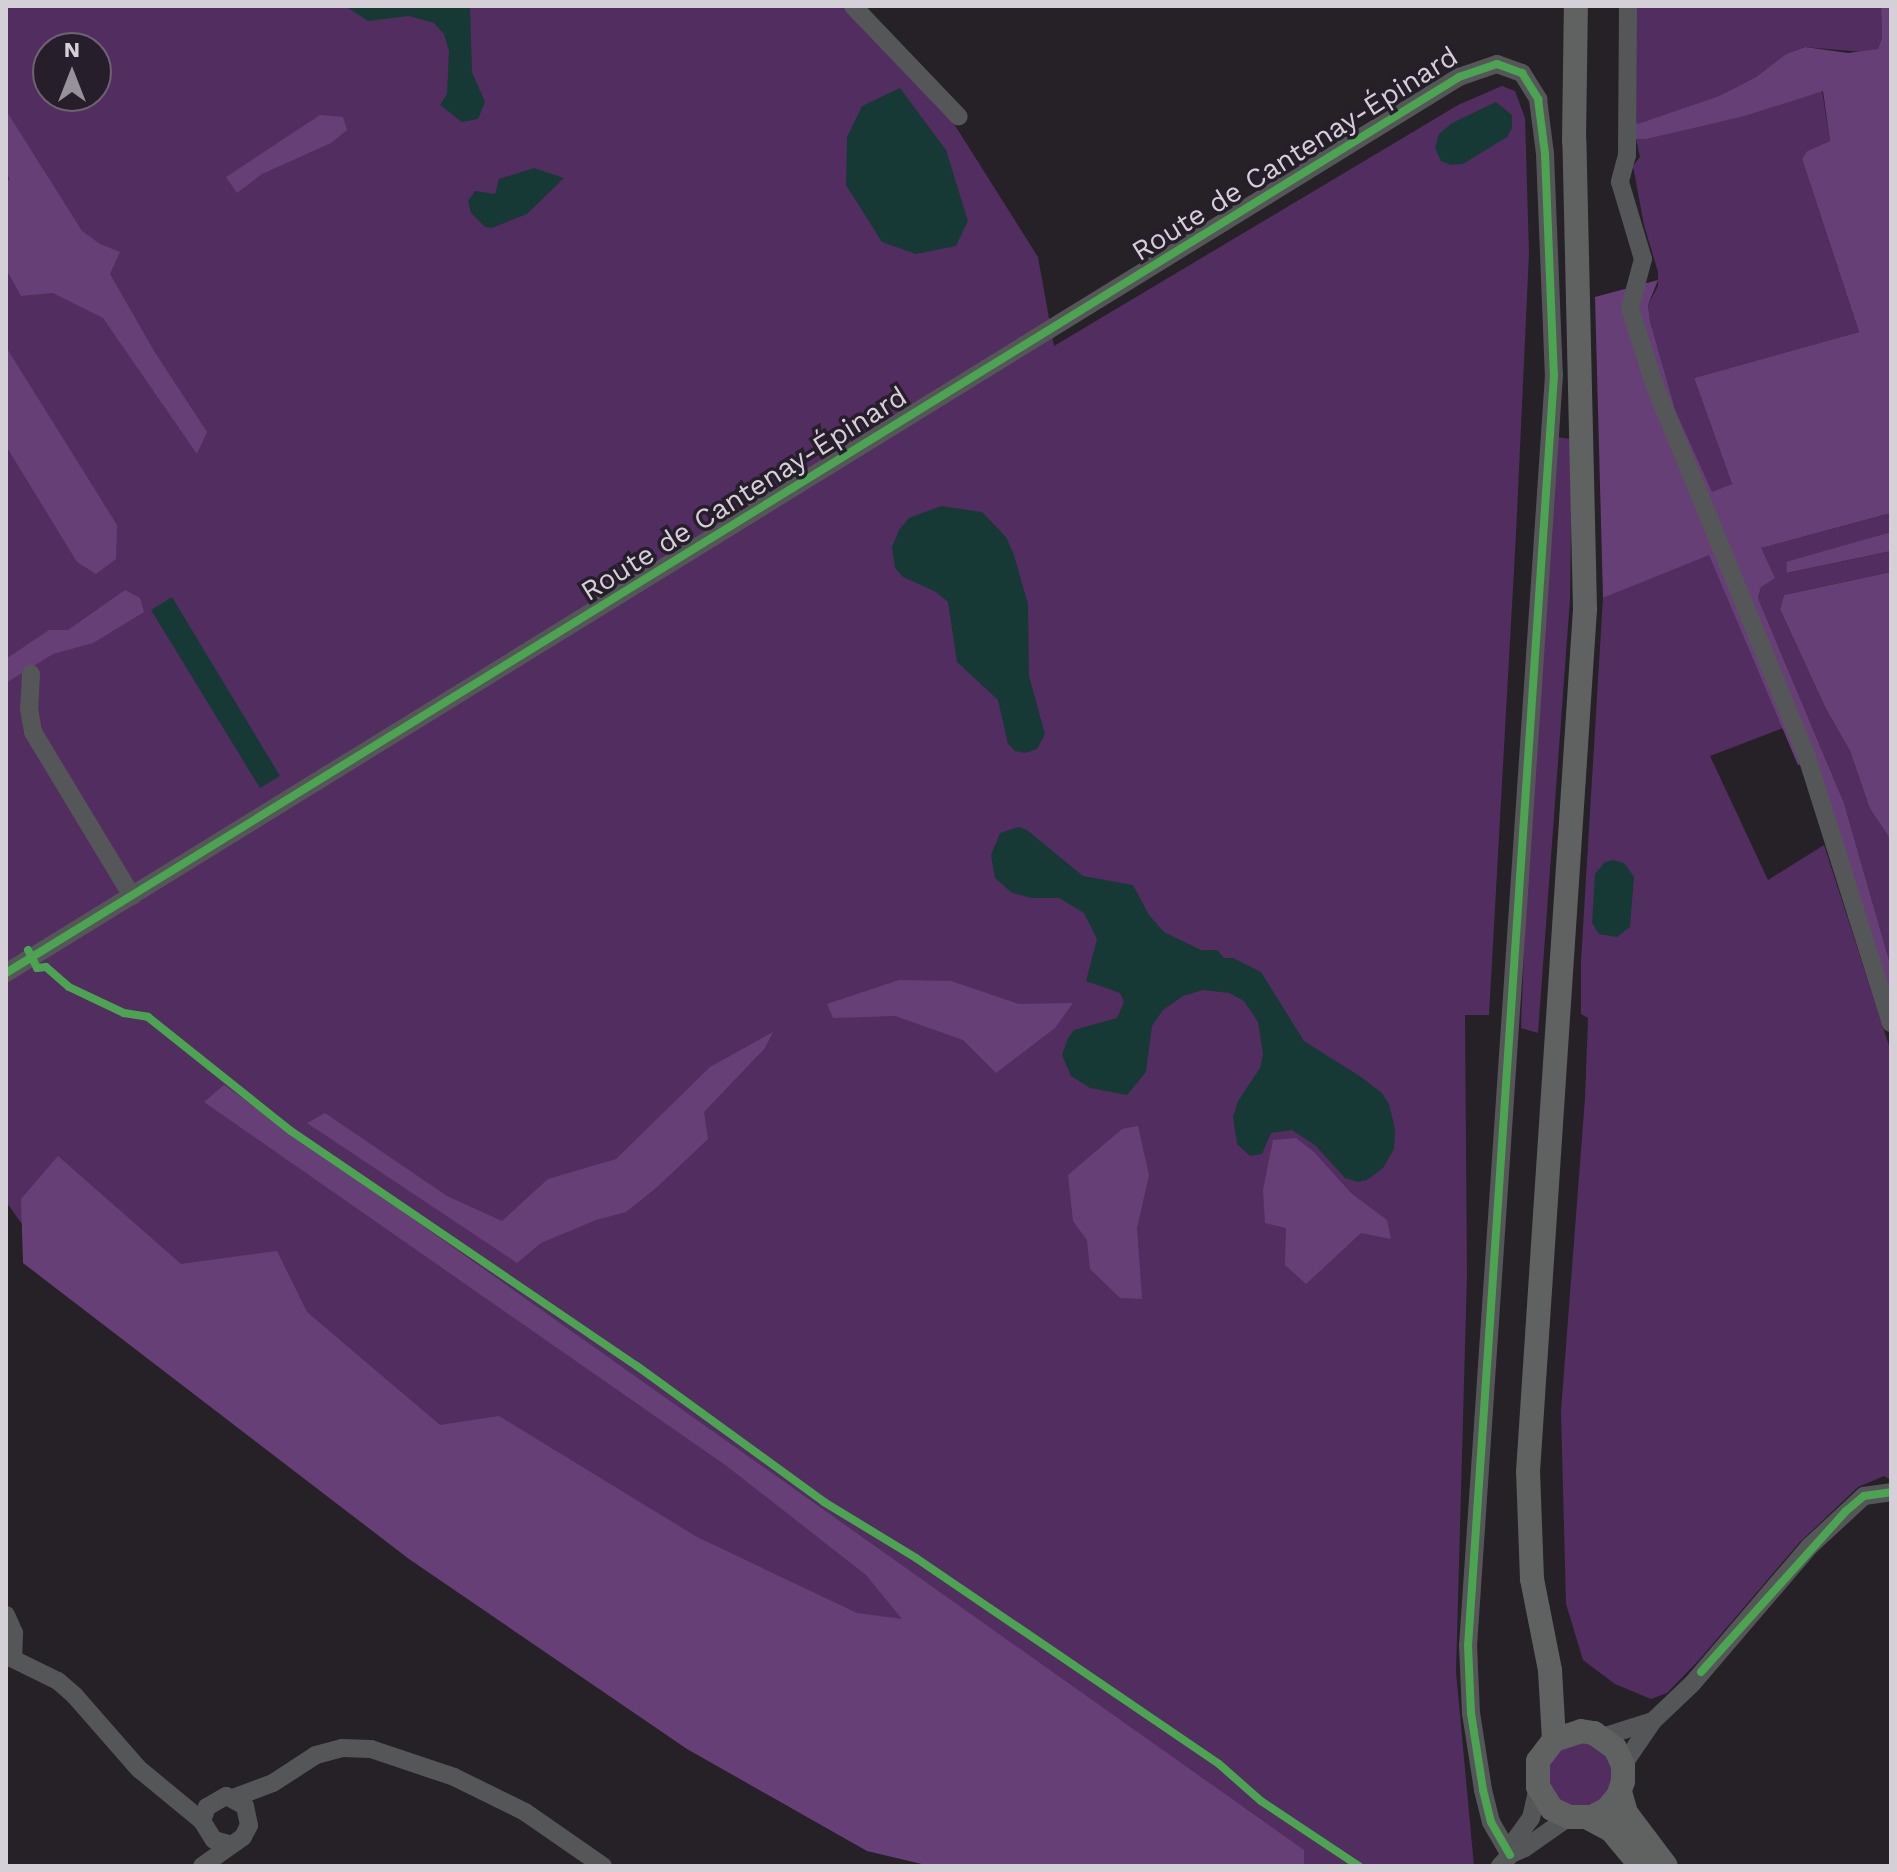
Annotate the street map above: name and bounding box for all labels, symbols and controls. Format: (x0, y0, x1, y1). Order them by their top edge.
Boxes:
north arrow (32, 32, 112, 112)
text: N (64, 37, 80, 62)
street label: Route de Cantenay-Épinard (1126, 40, 1464, 268)
street label: Route de Cantenay-Épinard (575, 380, 913, 608)

